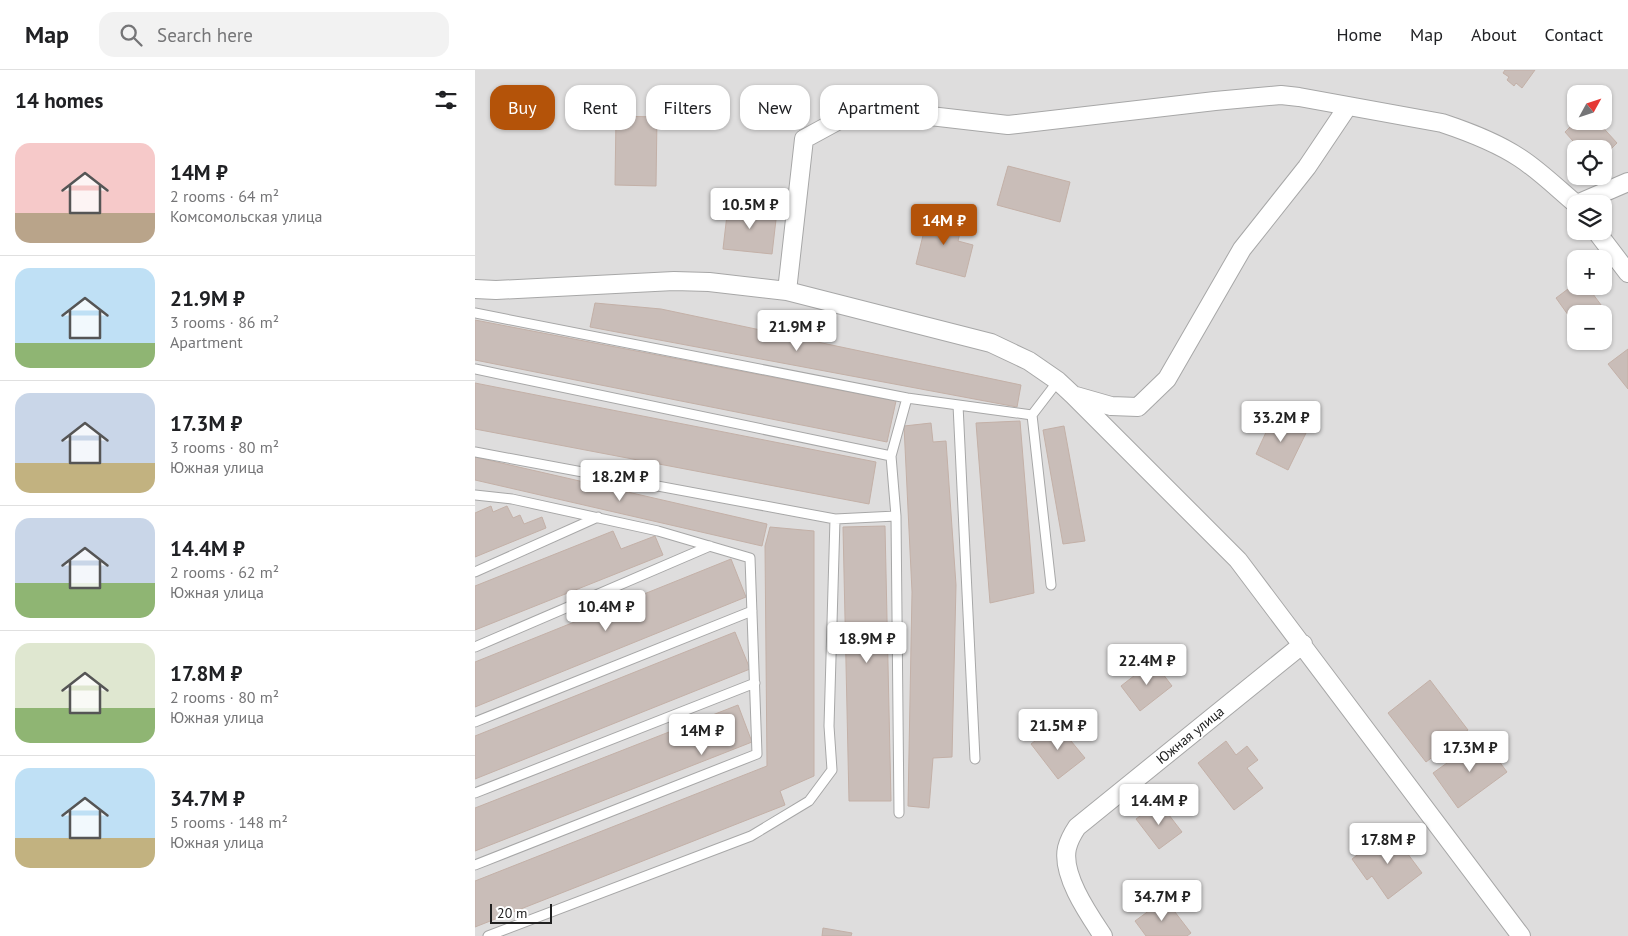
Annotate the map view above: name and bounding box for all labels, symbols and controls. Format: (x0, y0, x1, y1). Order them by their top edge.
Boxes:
search box (99, 12, 449, 57)
text: Map (25, 19, 69, 50)
icon: search (117, 21, 145, 49)
text: Search here (157, 23, 253, 47)
text: Home (1336, 23, 1382, 46)
text: Map (1410, 23, 1443, 46)
text: About (1471, 23, 1517, 46)
text: Contact (1545, 23, 1603, 46)
chip: Buy (490, 85, 555, 130)
chip: Rent (565, 85, 636, 130)
chip: Filters (646, 85, 730, 130)
chip: New (740, 85, 810, 130)
chip: Apartment (820, 85, 938, 130)
north arrow (1567, 85, 1613, 130)
map controls (1567, 85, 1612, 350)
icon: filters (432, 86, 460, 114)
text: 14 homes (15, 87, 103, 114)
button: locate (1567, 140, 1612, 185)
text: 14M ₽ (170, 159, 228, 186)
icon: home (55, 163, 115, 223)
text: 2 rooms · 64 m² (170, 186, 279, 206)
pin: 10.5M ₽ (704, 188, 796, 230)
text: 10.5M ₽ (721, 194, 779, 214)
button: layers (1567, 195, 1612, 240)
pin: 14M ₽ (909, 204, 979, 246)
text: Комсомольская улица (170, 206, 323, 226)
text: 14M ₽ (922, 210, 966, 230)
button: + (1567, 250, 1612, 295)
text: 21.9M ₽ (170, 285, 245, 312)
icon: home (55, 288, 115, 348)
button: − (1567, 305, 1612, 350)
pin: 21.9M ₽ (751, 310, 843, 352)
text: 3 rooms · 86 m² (170, 312, 279, 332)
text: 21.9M ₽ (768, 316, 826, 336)
text: Apartment (170, 332, 243, 352)
pin: 33.2M ₽ (1235, 400, 1327, 443)
text: 33.2M ₽ (1252, 407, 1310, 427)
text: 17.3M ₽ (170, 410, 242, 437)
icon: home (55, 413, 115, 473)
text: 3 rooms · 80 m² (170, 437, 279, 457)
text: Южная улица (170, 457, 264, 477)
pin: 18.2M ₽ (574, 460, 666, 502)
text: 18.2M ₽ (591, 466, 649, 486)
text: 14.4M ₽ (170, 535, 245, 562)
icon: home (55, 538, 115, 598)
text: 2 rooms · 62 m² (170, 562, 279, 582)
text: Южная улица (170, 582, 264, 602)
pin: 10.4M ₽ (560, 590, 652, 632)
text: 10.4M ₽ (577, 596, 635, 616)
pin: 18.9M ₽ (821, 622, 913, 664)
text: 18.9M ₽ (838, 628, 896, 648)
pin: 22.4M ₽ (1101, 644, 1193, 686)
text: 22.4M ₽ (1118, 650, 1176, 670)
text: 17.8M ₽ (170, 660, 242, 687)
icon: home (55, 663, 115, 723)
text: 2 rooms · 80 m² (170, 687, 279, 707)
street label: Южная улица (1152, 702, 1228, 768)
text: Южная улица (170, 707, 264, 727)
pin: 21.5M ₽ (1012, 708, 1104, 751)
pin: 14M ₽ (667, 714, 737, 756)
text: 21.5M ₽ (1029, 715, 1087, 735)
text: 14M ₽ (680, 720, 724, 740)
pin: 17.3M ₽ (1424, 730, 1516, 773)
text: 17.3M ₽ (1442, 737, 1498, 757)
pin: 14.4M ₽ (1113, 784, 1205, 826)
text: 34.7M ₽ (170, 785, 245, 812)
icon: home (55, 788, 115, 848)
text: 14.4M ₽ (1130, 790, 1188, 810)
text: 5 rooms · 148 m² (170, 812, 288, 832)
pin: 17.8M ₽ (1342, 822, 1434, 865)
text: 17.8M ₽ (1360, 829, 1416, 849)
text: Южная улица (170, 832, 264, 852)
pin: 34.7M ₽ (1116, 880, 1208, 922)
text: 34.7M ₽ (1133, 886, 1191, 906)
scale bar (490, 901, 553, 924)
text: 20 m (497, 904, 527, 922)

